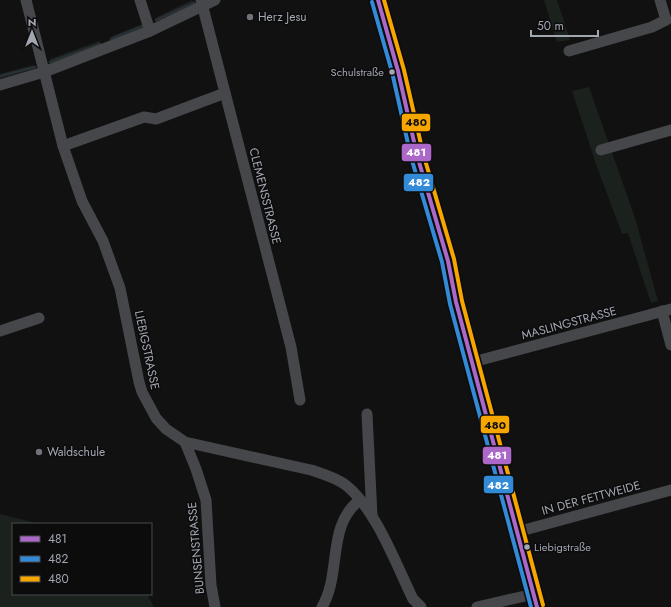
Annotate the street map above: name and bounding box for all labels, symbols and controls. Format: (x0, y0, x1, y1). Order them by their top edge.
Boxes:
place label: Herz Jesu (258, 8, 307, 26)
north arrow (12, 12, 52, 52)
marker: Herz Jesu (245, 12, 255, 22)
scale bar (531, 12, 598, 38)
text: N (28, 14, 36, 30)
text: 50 m (537, 17, 564, 35)
place label: Schulstraße (331, 64, 384, 80)
marker: Schulstraße (387, 67, 397, 77)
line badge: 480 (401, 113, 431, 132)
text: 480 (405, 114, 427, 130)
line badge: 481 (401, 143, 432, 162)
text: 481 (406, 144, 426, 160)
street label: CLEMENSSTRASSE (244, 146, 286, 246)
line badge: 482 (403, 173, 434, 192)
text: 482 (408, 174, 430, 190)
street label: MASLINGSTRASSE (519, 302, 619, 344)
street label: LIEBIGSTRASSE (130, 309, 164, 391)
line badge: 480 (480, 415, 510, 434)
text: 480 (484, 417, 506, 433)
place label: Waldschule (47, 443, 105, 461)
line badge: 481 (482, 446, 512, 465)
marker: Waldschule (34, 447, 44, 457)
text: 481 (487, 447, 507, 463)
line badge: 482 (483, 475, 514, 494)
street label: IN DER FETTWEIDE (540, 476, 642, 520)
text: 482 (487, 477, 509, 493)
street label: BUNSENSTRASSE (183, 501, 209, 595)
legend (12, 523, 152, 595)
text: 481 (48, 530, 67, 548)
place label: Liebigstraße (534, 539, 591, 555)
marker: Liebigstraße (522, 542, 532, 552)
text: 482 (48, 550, 69, 568)
text: 480 (48, 570, 69, 588)

